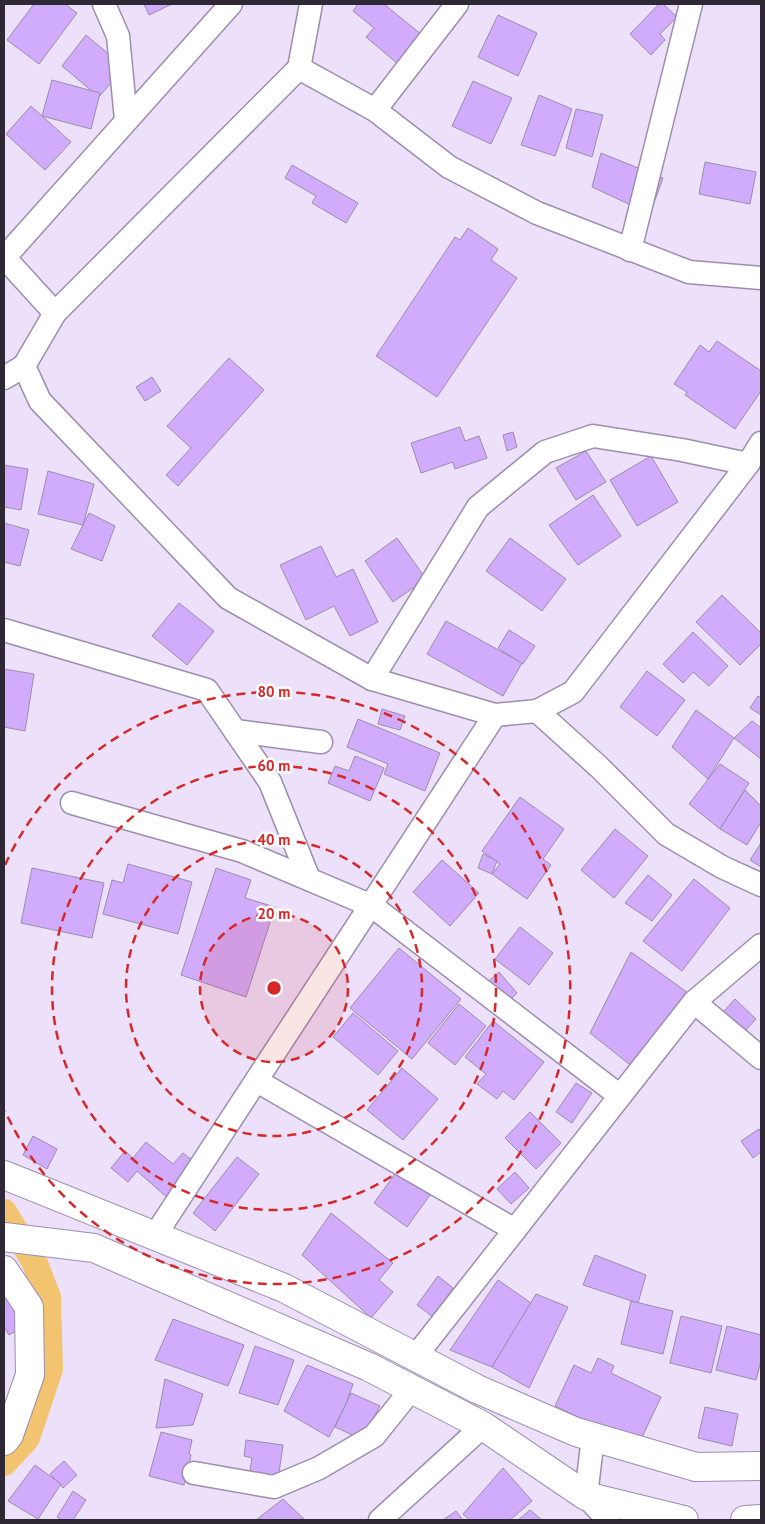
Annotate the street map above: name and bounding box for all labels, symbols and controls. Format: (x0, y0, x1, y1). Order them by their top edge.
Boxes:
text: 80 m (258, 682, 290, 701)
text: 60 m (258, 756, 290, 775)
text: 40 m (258, 830, 290, 849)
text: 20 m (258, 904, 290, 923)
centre of rings (265, 979, 283, 997)

